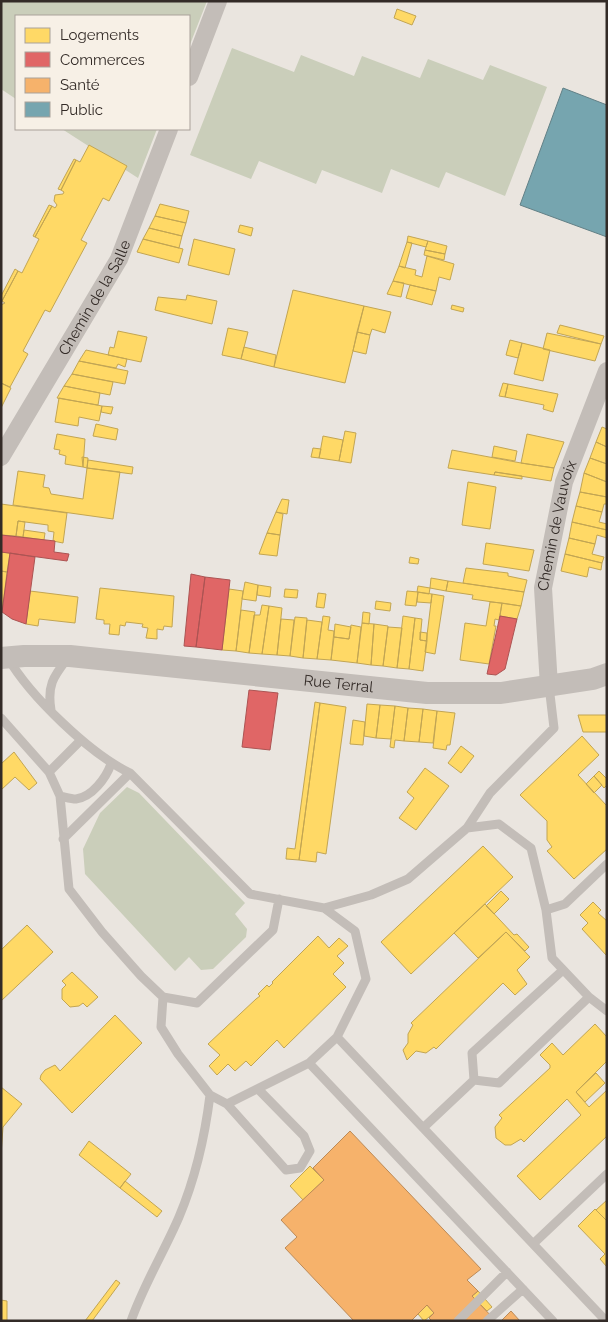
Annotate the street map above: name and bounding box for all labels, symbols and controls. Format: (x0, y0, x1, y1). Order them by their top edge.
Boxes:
legend (15, 15, 190, 130)
text: Logements (60, 26, 139, 44)
text: Commerces (60, 51, 145, 69)
text: Santé (60, 76, 100, 94)
text: Public (60, 101, 103, 119)
street label: Chemin de la Salle (55, 237, 134, 358)
street label: Chemin de Vauvoix (534, 458, 581, 592)
street label: Rue Terral (303, 671, 375, 696)

